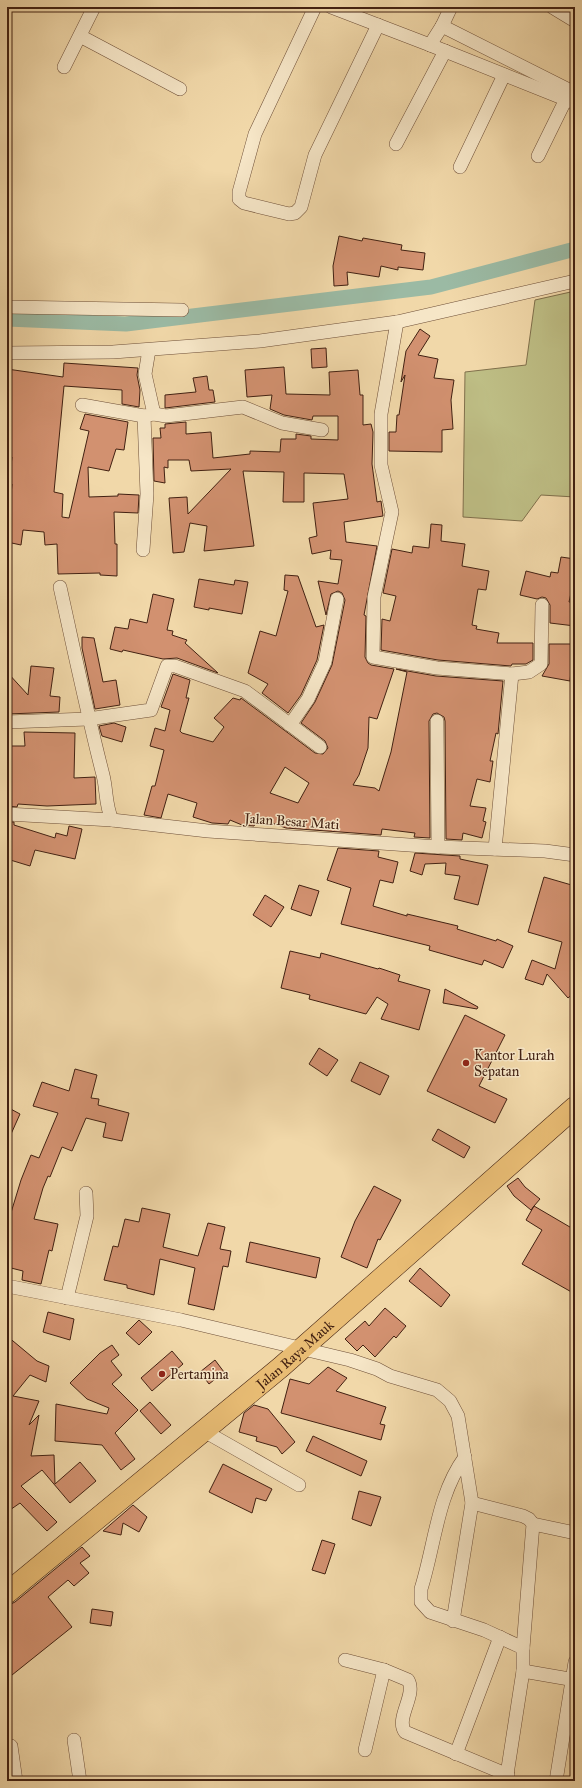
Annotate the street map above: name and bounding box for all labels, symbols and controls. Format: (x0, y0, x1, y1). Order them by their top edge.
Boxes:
street label: Jalan Besar Mati (242, 810, 340, 834)
place label: Kantor Lurah Sepatan (474, 1047, 555, 1080)
marker: Kantor Lurah Sepatan (461, 1058, 471, 1068)
street label: Jalan Raya Mauk (251, 1316, 338, 1395)
place label: Pertamina (170, 1366, 229, 1383)
marker: Pertamina (157, 1369, 167, 1379)

